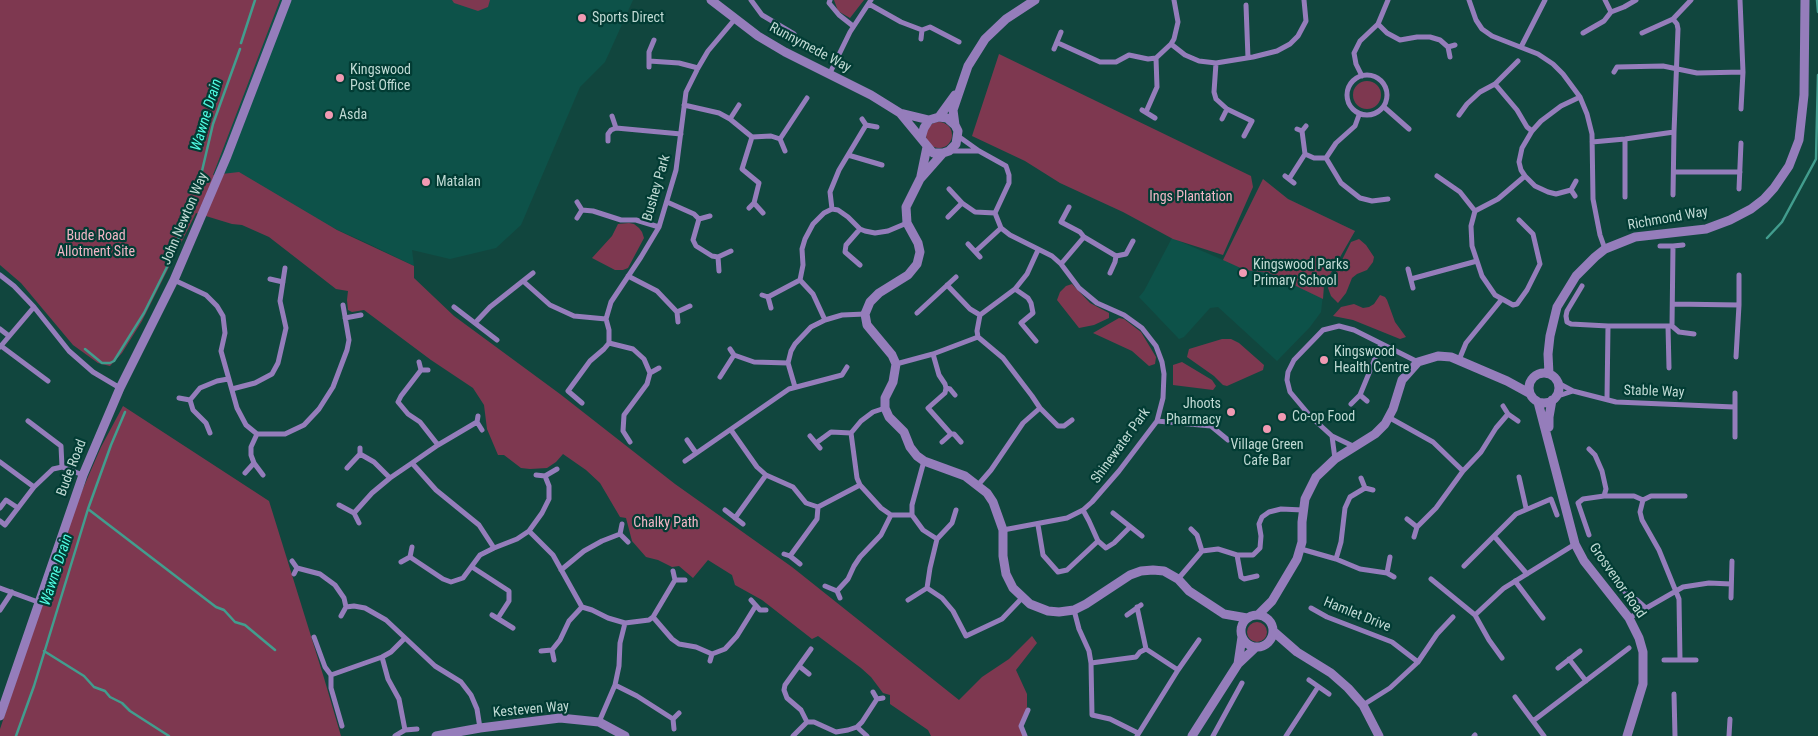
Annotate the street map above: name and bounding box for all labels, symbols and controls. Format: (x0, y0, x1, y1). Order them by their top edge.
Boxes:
place label: Sports Direct (592, 10, 664, 26)
marker: Sports Direct (576, 12, 588, 24)
street label: Runnymede Way (766, 19, 854, 77)
place label: Kingswood Post Office (350, 62, 411, 94)
marker: Kingswood Post Office (334, 72, 346, 84)
water label: Wawne Drain (188, 77, 226, 153)
place label: Asda (339, 107, 367, 123)
marker: Asda (323, 109, 335, 121)
street label: Bushey Park (640, 153, 674, 223)
street label: John Newton Way (158, 170, 212, 268)
place label: Matalan (436, 174, 481, 190)
marker: Matalan (420, 176, 432, 188)
park label: Ings Plantation (1149, 189, 1233, 205)
street label: Richmond Way (1627, 204, 1709, 234)
park label: Bude Road Allotment Site (57, 228, 135, 260)
place label: Kingswood Parks Primary School (1253, 257, 1349, 290)
marker: Kingswood Parks Primary School (1237, 267, 1249, 279)
place label: Kingswood Health Centre (1334, 344, 1409, 377)
marker: Kingswood Health Centre (1318, 354, 1330, 366)
street label: Stable Way (1623, 383, 1685, 401)
place label: Jhoots Pharmacy (1166, 396, 1221, 428)
street label: Shinewater Park (1088, 405, 1154, 487)
marker: Jhoots Pharmacy (1225, 406, 1237, 418)
place label: Co-op Food (1292, 409, 1355, 425)
marker: Co-op Food (1276, 411, 1288, 423)
marker: Village Green Cafe Bar (1261, 423, 1273, 435)
street label: Bude Road (54, 437, 90, 499)
place label: Village Green Cafe Bar (1230, 437, 1304, 470)
park label: Chalky Path (633, 515, 699, 531)
water label: Wawne Drain (37, 532, 77, 608)
street label: Grosvenor Road (1585, 540, 1649, 622)
street label: Hamlet Drive (1321, 594, 1393, 636)
street label: Kesteven Way (492, 698, 570, 722)

